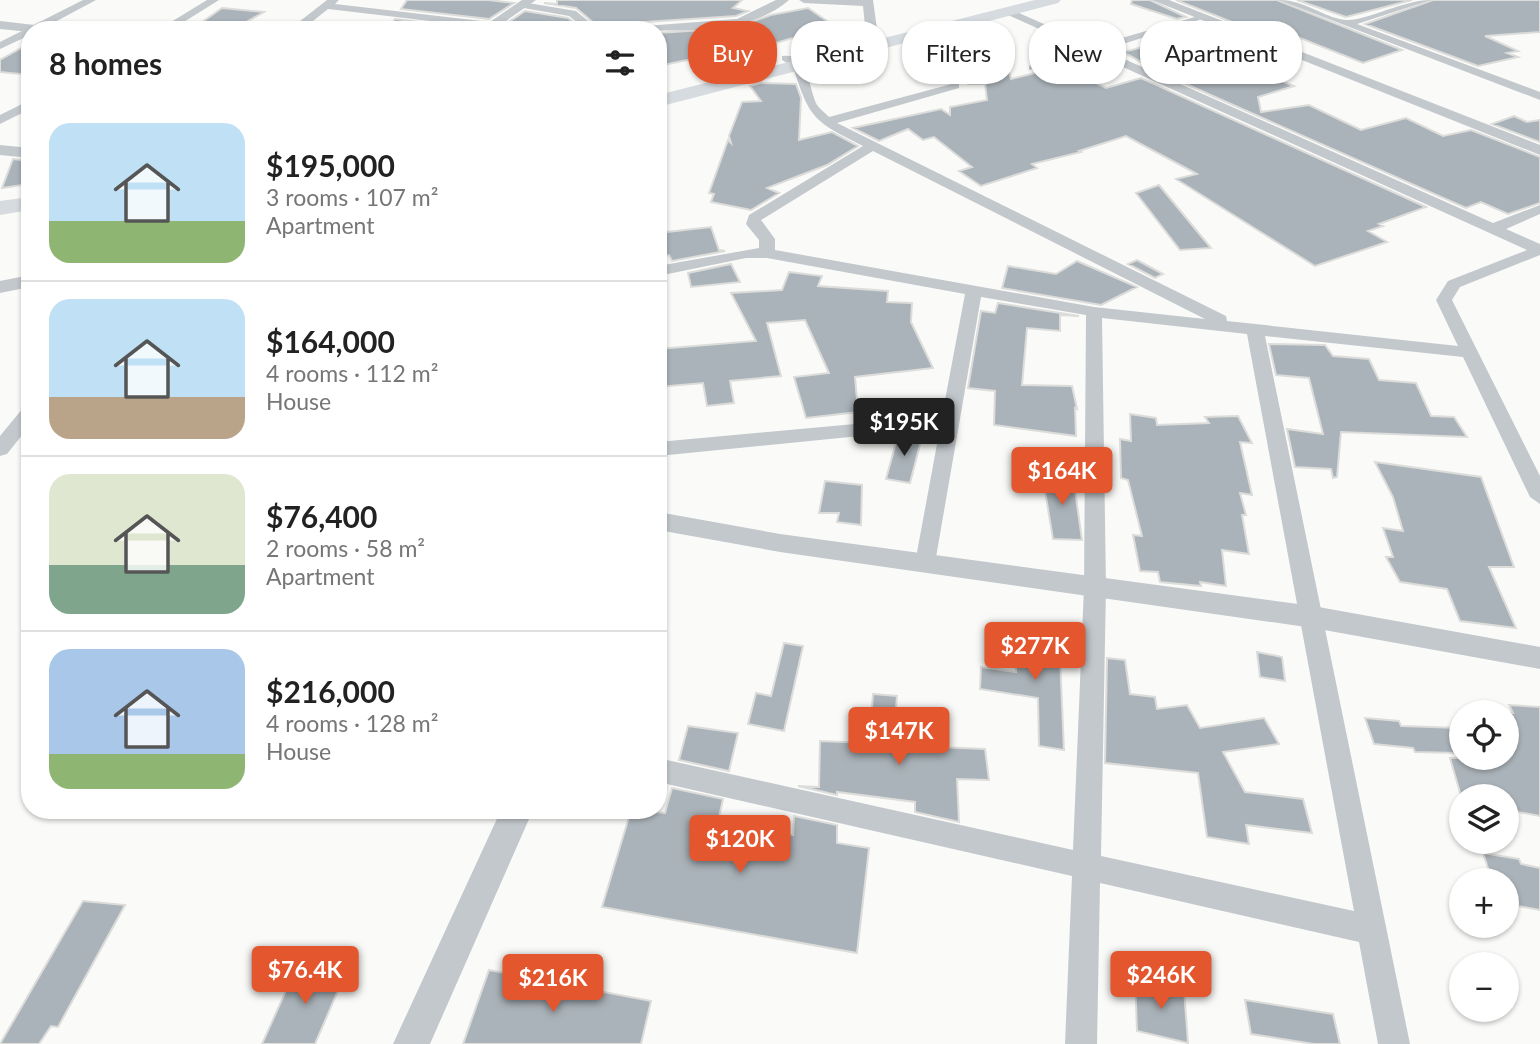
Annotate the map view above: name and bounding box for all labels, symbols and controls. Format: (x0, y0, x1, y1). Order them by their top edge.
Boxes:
chip: Buy (688, 21, 777, 84)
chip: Rent (791, 21, 888, 84)
chip: Filters (902, 21, 1015, 84)
chip: New (1029, 21, 1126, 84)
chip: Apartment (1140, 21, 1302, 84)
icon: filters (601, 44, 639, 82)
text: 8 homes (49, 45, 162, 81)
text: $195,000 (266, 147, 395, 183)
icon: home (105, 151, 189, 235)
text: 3 rooms · 107 m² (266, 183, 438, 211)
text: Apartment (266, 211, 374, 239)
text: $164,000 (266, 323, 395, 359)
icon: home (105, 327, 189, 411)
text: 4 rooms · 112 m² (266, 359, 438, 387)
text: House (266, 387, 331, 415)
pin: $195K (855, 398, 953, 458)
text: $195K (869, 407, 939, 435)
pin: $164K (1013, 448, 1111, 507)
text: $164K (1027, 456, 1097, 484)
text: $76,400 (266, 498, 377, 534)
icon: home (105, 502, 189, 586)
text: 2 rooms · 58 m² (266, 534, 425, 562)
text: Apartment (266, 562, 374, 590)
pin: $277K (986, 622, 1084, 682)
text: $277K (1000, 631, 1070, 659)
text: $216,000 (266, 673, 395, 709)
icon: home (105, 677, 189, 761)
map controls (1449, 700, 1519, 1022)
button: locate (1449, 700, 1519, 770)
pin: $147K (850, 708, 948, 767)
text: 4 rooms · 128 m² (266, 709, 438, 737)
text: $147K (864, 716, 934, 744)
text: House (266, 737, 331, 765)
button: layers (1449, 784, 1519, 854)
pin: $120K (691, 816, 789, 875)
text: $120K (705, 824, 775, 852)
button: + (1449, 868, 1519, 938)
pin: $76.4K (248, 946, 362, 1006)
pin: $246K (1112, 951, 1210, 1011)
button: − (1449, 952, 1519, 1022)
pin: $216K (504, 954, 602, 1014)
text: $76.4K (268, 955, 342, 983)
text: $246K (1126, 960, 1196, 988)
text: $216K (518, 963, 588, 991)

